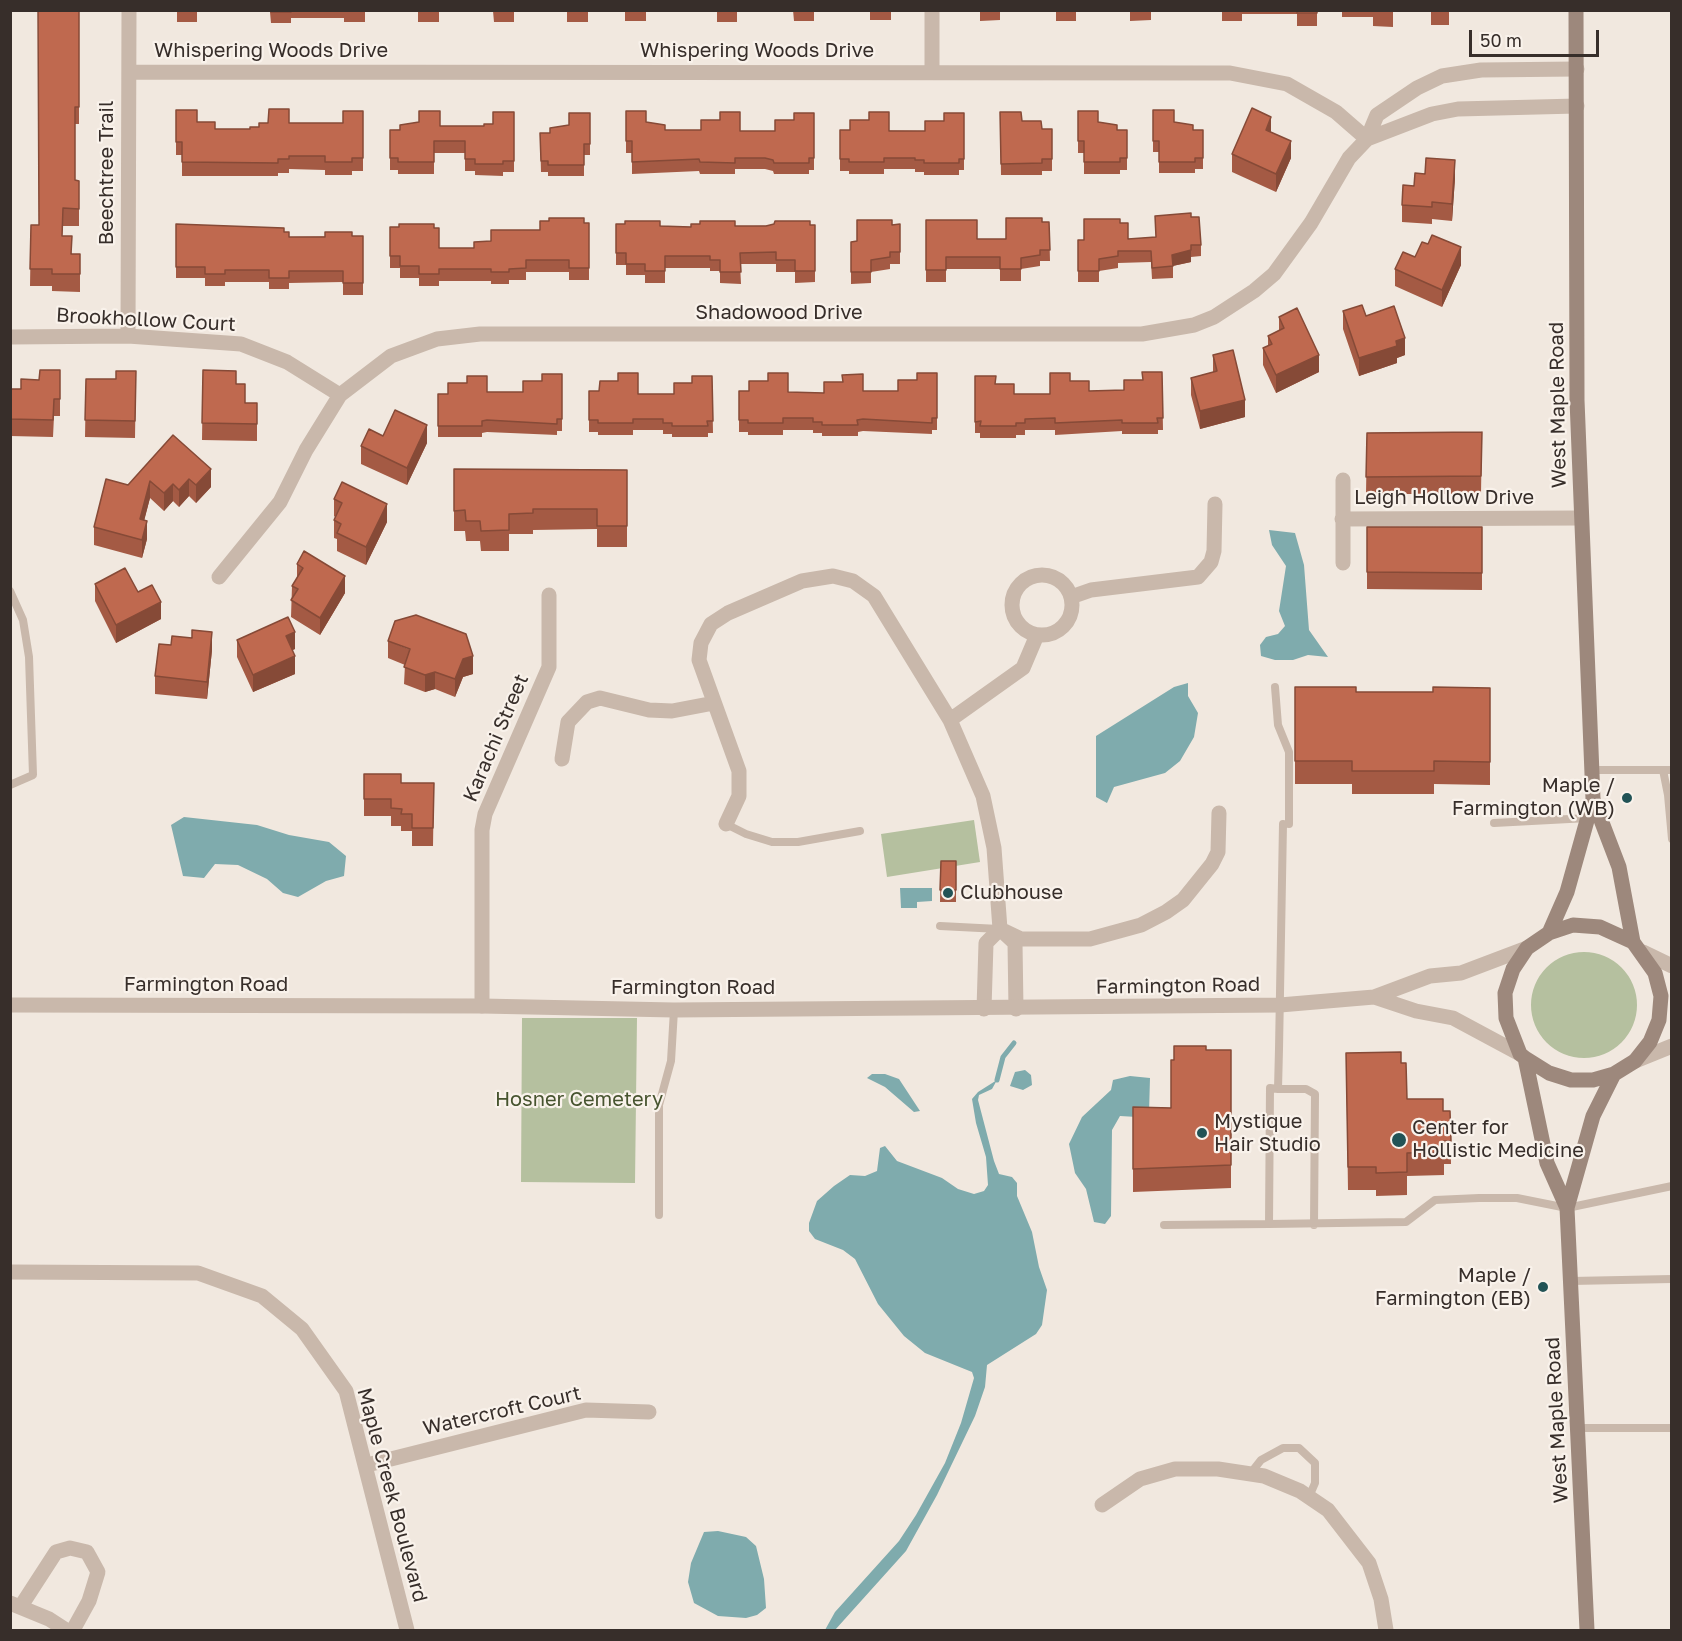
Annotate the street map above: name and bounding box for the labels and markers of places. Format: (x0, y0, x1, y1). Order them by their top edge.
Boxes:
place label: Maple / Farmington (WB) (1452, 774, 1615, 821)
marker: Maple / Farmington (WB) (1620, 791, 1634, 805)
place label: Clubhouse (960, 881, 1063, 905)
marker: Clubhouse (941, 886, 955, 900)
place label: Mystique Hair Studio (1214, 1110, 1321, 1157)
place label: Center for Hollistic Medicine (1412, 1116, 1584, 1163)
marker: Mystique Hair Studio (1195, 1126, 1209, 1140)
marker: Center for Hollistic Medicine (1390, 1131, 1408, 1149)
place label: Maple / Farmington (EB) (1375, 1264, 1531, 1311)
marker: Maple / Farmington (EB) (1536, 1280, 1550, 1294)

